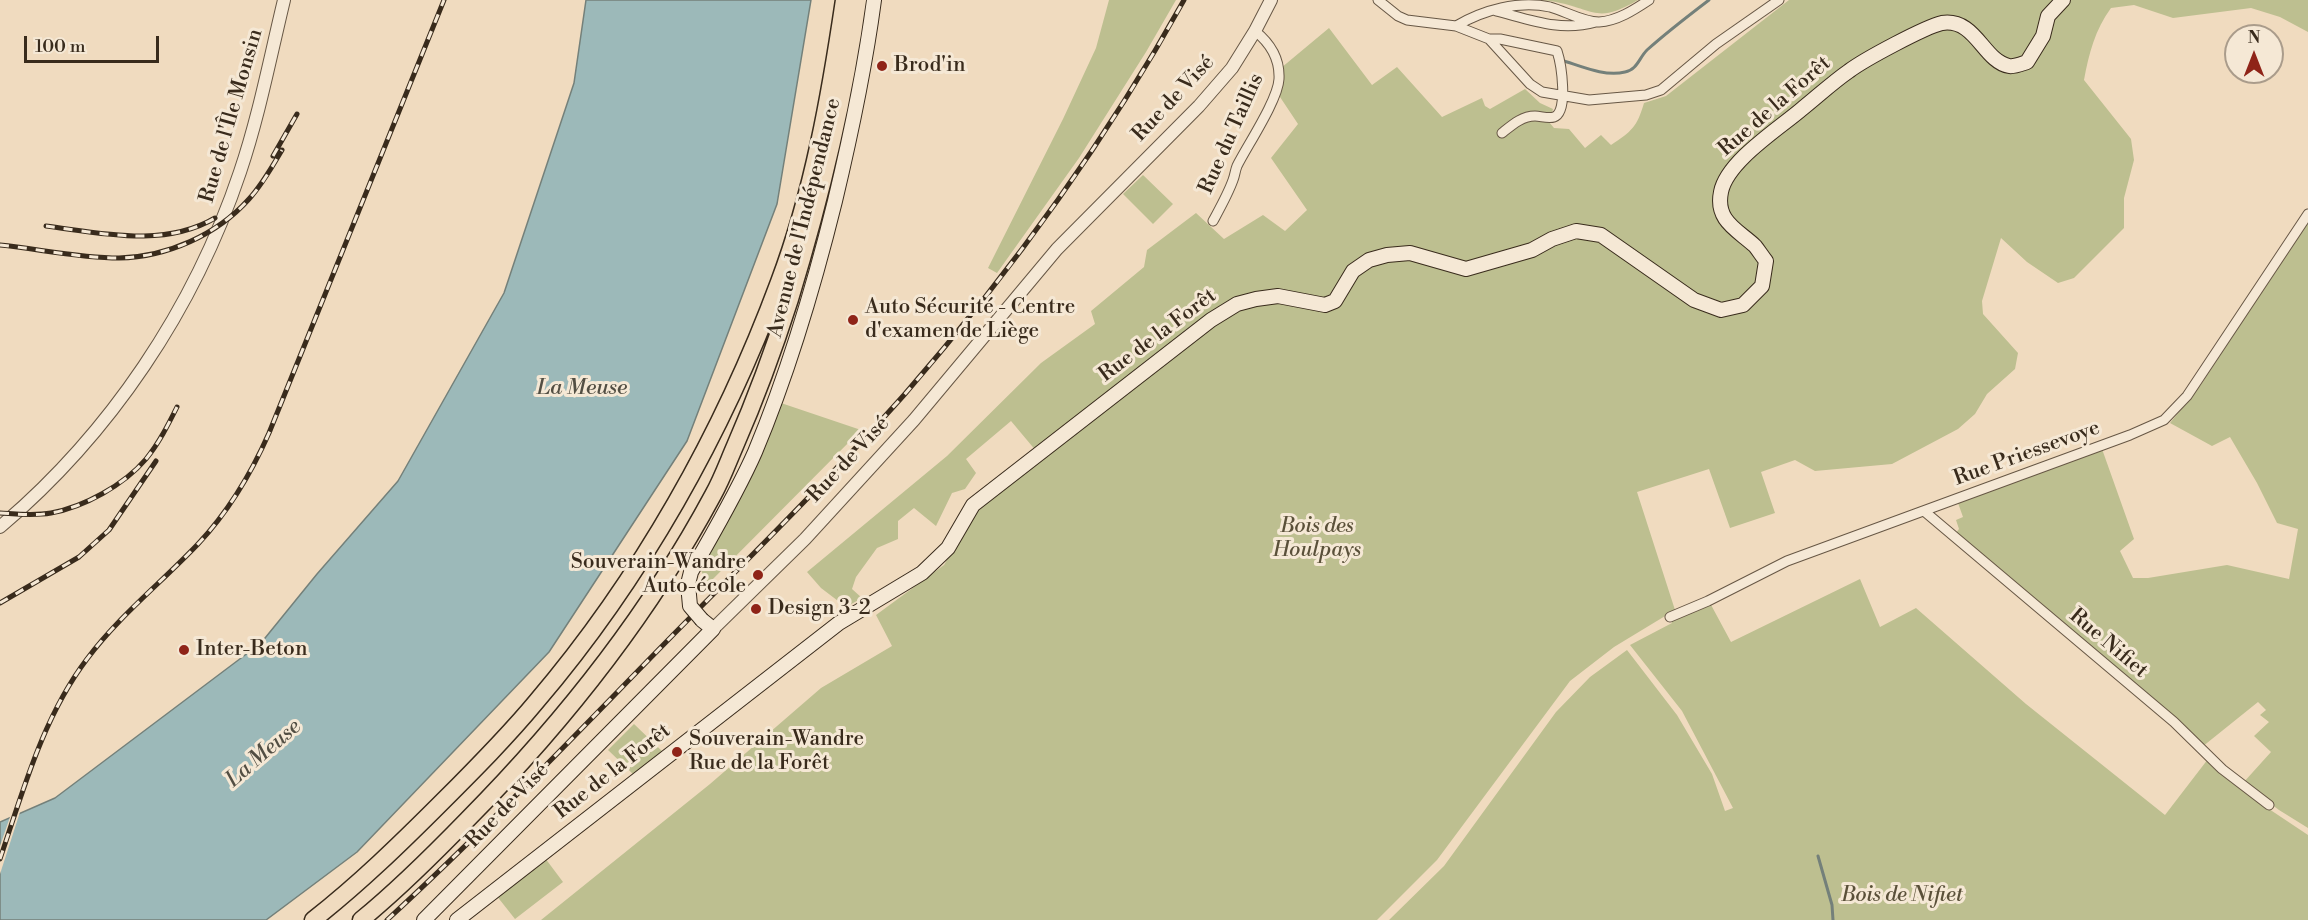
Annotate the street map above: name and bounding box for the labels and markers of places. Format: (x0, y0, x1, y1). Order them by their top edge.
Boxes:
place label: Brod'in (894, 53, 965, 79)
marker: Brod'in (875, 59, 889, 73)
place label: Auto Sécurité - Centre d'examen de Liège (865, 295, 1075, 345)
marker: Auto Sécurité - Centre d'examen de Liège (846, 313, 860, 327)
place label: Souverain-Wandre Auto-école (571, 550, 746, 600)
marker: Souverain-Wandre Auto-école (751, 568, 765, 582)
place label: Design 3-2 (768, 596, 871, 622)
marker: Design 3-2 (749, 602, 763, 616)
place label: Inter-Beton (196, 637, 307, 663)
marker: Inter-Beton (177, 643, 191, 657)
place label: Souverain-Wandre Rue de la Forêt (689, 727, 864, 777)
marker: Souverain-Wandre Rue de la Forêt (670, 745, 684, 759)

